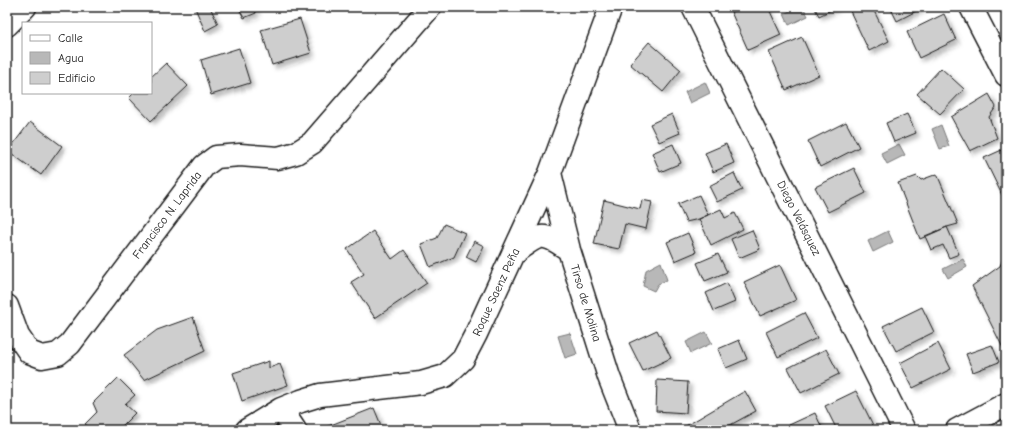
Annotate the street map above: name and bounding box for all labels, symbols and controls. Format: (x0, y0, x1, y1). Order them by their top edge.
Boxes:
legend (22, 22, 152, 94)
text: Calle (58, 31, 83, 45)
text: Agua (58, 51, 84, 65)
text: Edificio (58, 71, 95, 85)
street label: Francisco N. Laprida (129, 168, 205, 262)
street label: Diego Velásquez (774, 178, 824, 258)
street label: Roque Saenz Peña (469, 246, 523, 338)
street label: Tirso de Molina (568, 263, 604, 343)

